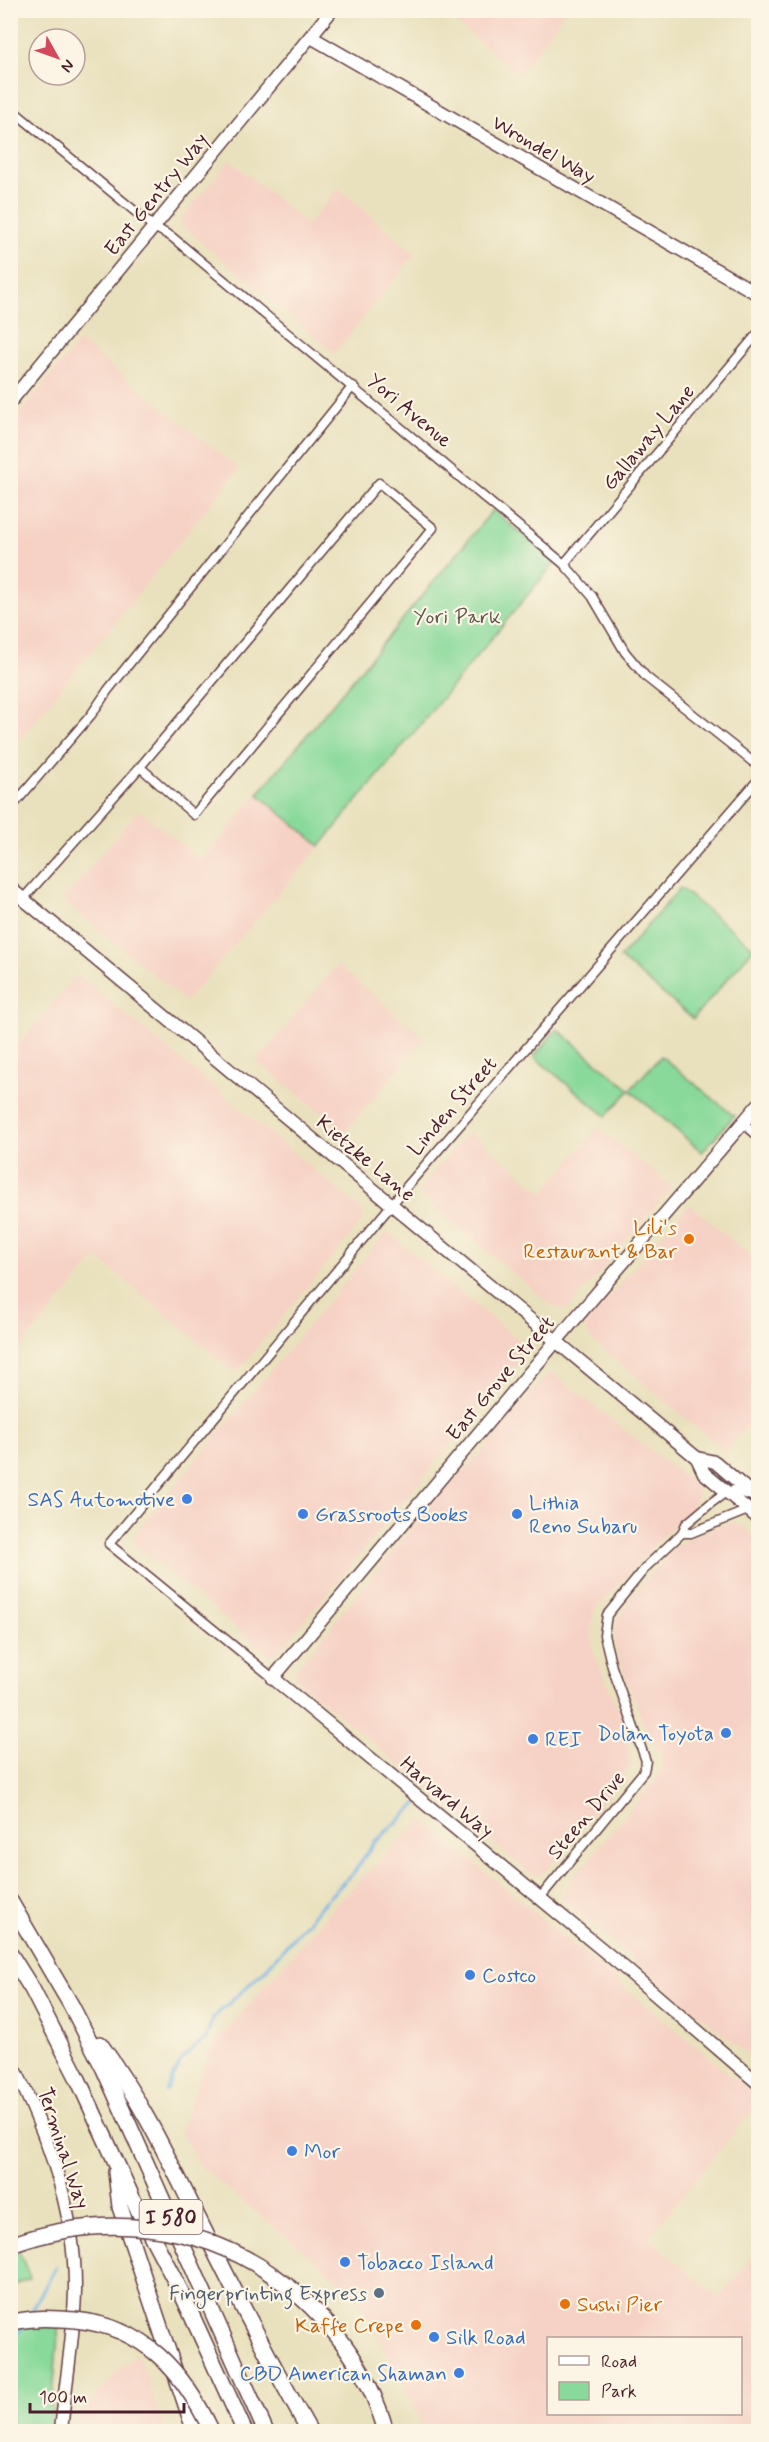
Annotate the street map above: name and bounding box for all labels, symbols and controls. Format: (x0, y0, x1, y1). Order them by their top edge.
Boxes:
north arrow (27, 27, 87, 87)
text: N (56, 55, 79, 77)
street label: Wrondel Way (486, 109, 601, 191)
street label: East Gentry Way (98, 127, 215, 262)
street label: Yori Avenue (361, 367, 458, 455)
street label: Gallaway Lane (596, 379, 701, 497)
park label: Yori Park (413, 603, 501, 631)
street label: Linden Street (402, 1051, 504, 1162)
street label: Kietzke Lane (310, 1109, 421, 1208)
place label: Lili's Restaurant & Bar (523, 1214, 677, 1266)
marker: Lili's Restaurant & Bar (682, 1232, 696, 1246)
street label: East Grove Street (440, 1310, 561, 1447)
place label: SAS Automotive (28, 1486, 175, 1514)
place label: Lithia Reno Subaru (529, 1489, 637, 1541)
marker: SAS Automotive (180, 1492, 194, 1506)
place label: Grassroots Books (315, 1501, 468, 1529)
marker: Grassroots Books (296, 1507, 310, 1521)
marker: Lithia Reno Subaru (510, 1507, 524, 1521)
place label: Dolan Toyota (597, 1720, 714, 1748)
place label: REI (545, 1726, 582, 1754)
marker: Dolan Toyota (719, 1726, 733, 1740)
marker: REI (526, 1732, 540, 1746)
street label: Harvard Way (394, 1750, 499, 1845)
street label: Steen Drive (541, 1765, 632, 1866)
place label: Costco (482, 1962, 536, 1990)
marker: Costco (463, 1968, 477, 1982)
street label: Terminal Way (30, 2084, 96, 2213)
place label: Mor (304, 2138, 340, 2166)
marker: Mor (285, 2144, 299, 2158)
road number: I 580 (140, 2200, 202, 2234)
place label: Tobacco Island (357, 2249, 494, 2277)
marker: Tobacco Island (338, 2255, 352, 2269)
place label: Fingerprinting Express (169, 2280, 367, 2310)
marker: Fingerprinting Express (372, 2286, 386, 2300)
place label: Sushi Pier (577, 2291, 662, 2319)
marker: Sushi Pier (558, 2297, 572, 2311)
place label: Kaffe Crepe (295, 2312, 404, 2340)
marker: Kaffe Crepe (409, 2318, 423, 2332)
place label: Silk Road (446, 2324, 526, 2352)
marker: Silk Road (427, 2330, 441, 2344)
legend (547, 2337, 742, 2415)
text: Road (601, 2350, 637, 2374)
place label: CBD American Shaman (239, 2360, 447, 2388)
marker: CBD American Shaman (452, 2366, 466, 2380)
scale bar (30, 2376, 184, 2414)
text: Park (601, 2380, 637, 2404)
text: 100 m (39, 2386, 87, 2410)

